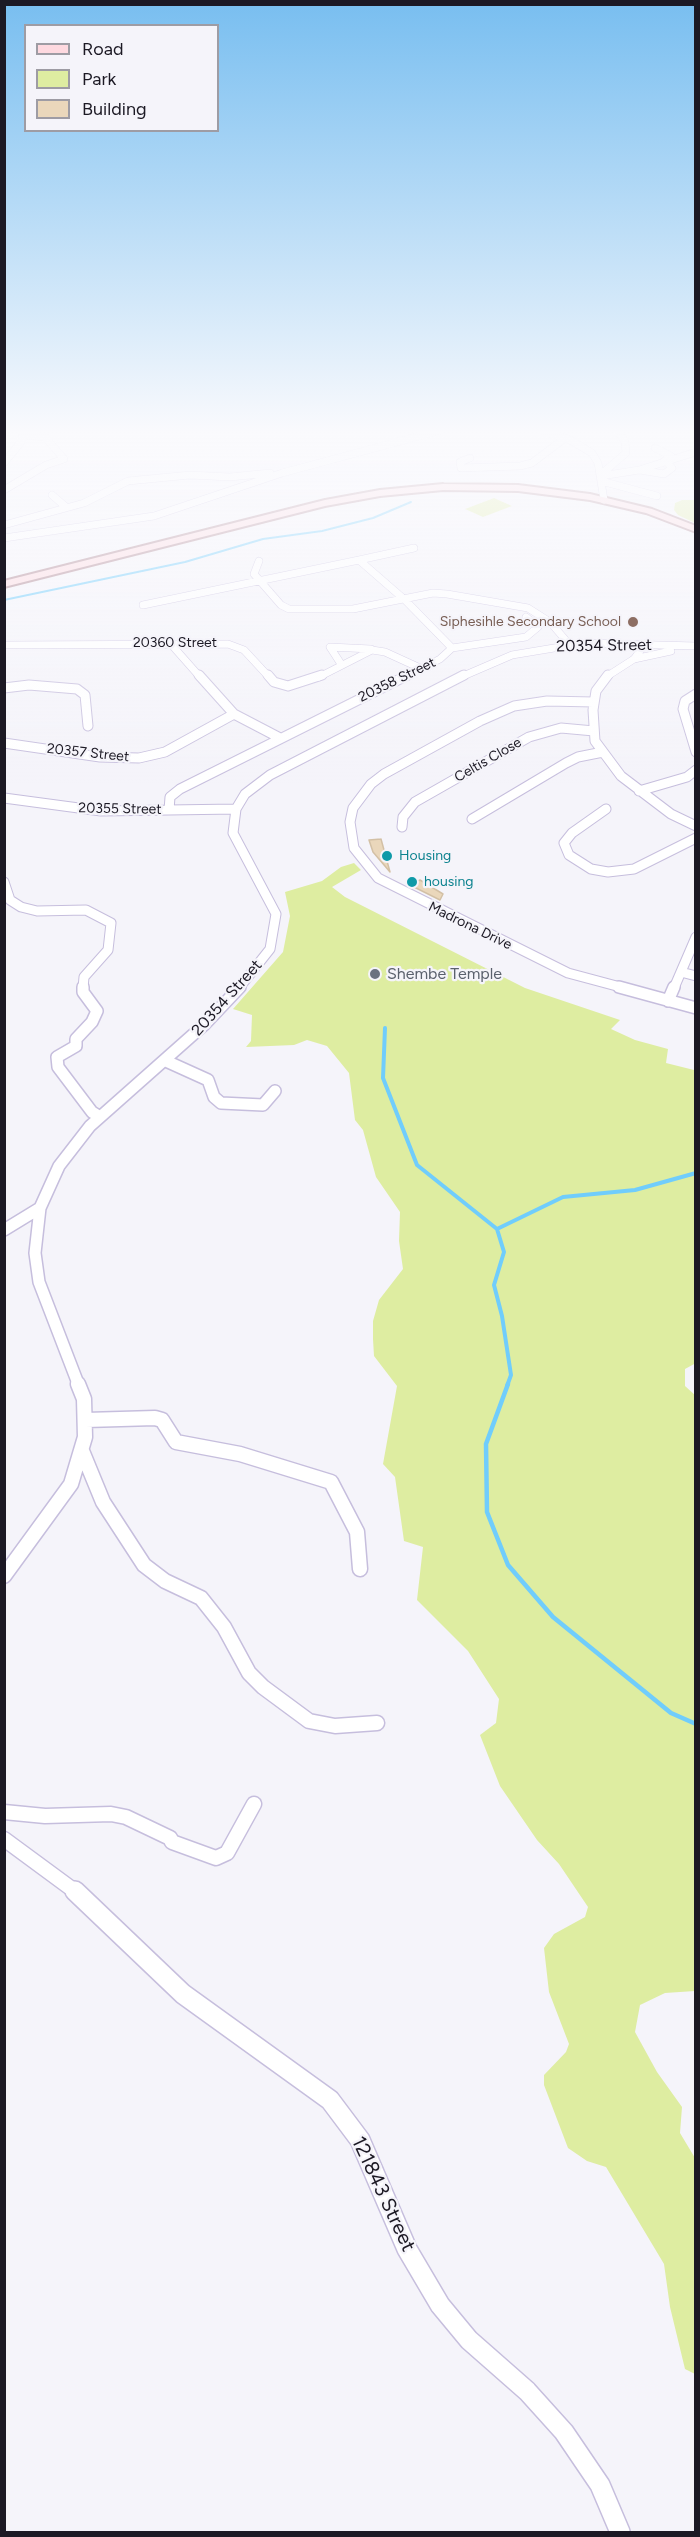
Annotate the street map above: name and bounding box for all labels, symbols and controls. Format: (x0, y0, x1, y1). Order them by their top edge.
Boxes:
legend (24, 24, 219, 132)
text: Road (82, 38, 123, 60)
text: Park (82, 68, 116, 90)
text: Building (82, 98, 147, 120)
place label: Siphesihle Secondary School (440, 614, 621, 630)
marker: Siphesihle Secondary School (626, 615, 640, 629)
street label: 20360 Street (133, 635, 217, 651)
street label: 20354 Street (556, 636, 652, 656)
street label: 20358 Street (356, 654, 438, 706)
street label: Celtis Close (451, 734, 525, 786)
street label: 20357 Street (46, 740, 130, 766)
street label: 20355 Street (78, 800, 162, 818)
place label: Housing (399, 848, 451, 864)
marker: Housing (380, 849, 394, 863)
place label: housing (424, 874, 474, 890)
marker: housing (405, 875, 419, 889)
street label: Madrona Drive (426, 899, 514, 953)
street label: 20354 Street (188, 956, 266, 1040)
place label: Shembe Temple (387, 964, 502, 984)
marker: Shembe Temple (368, 967, 382, 981)
street label: 121843 Street (346, 2133, 420, 2255)

